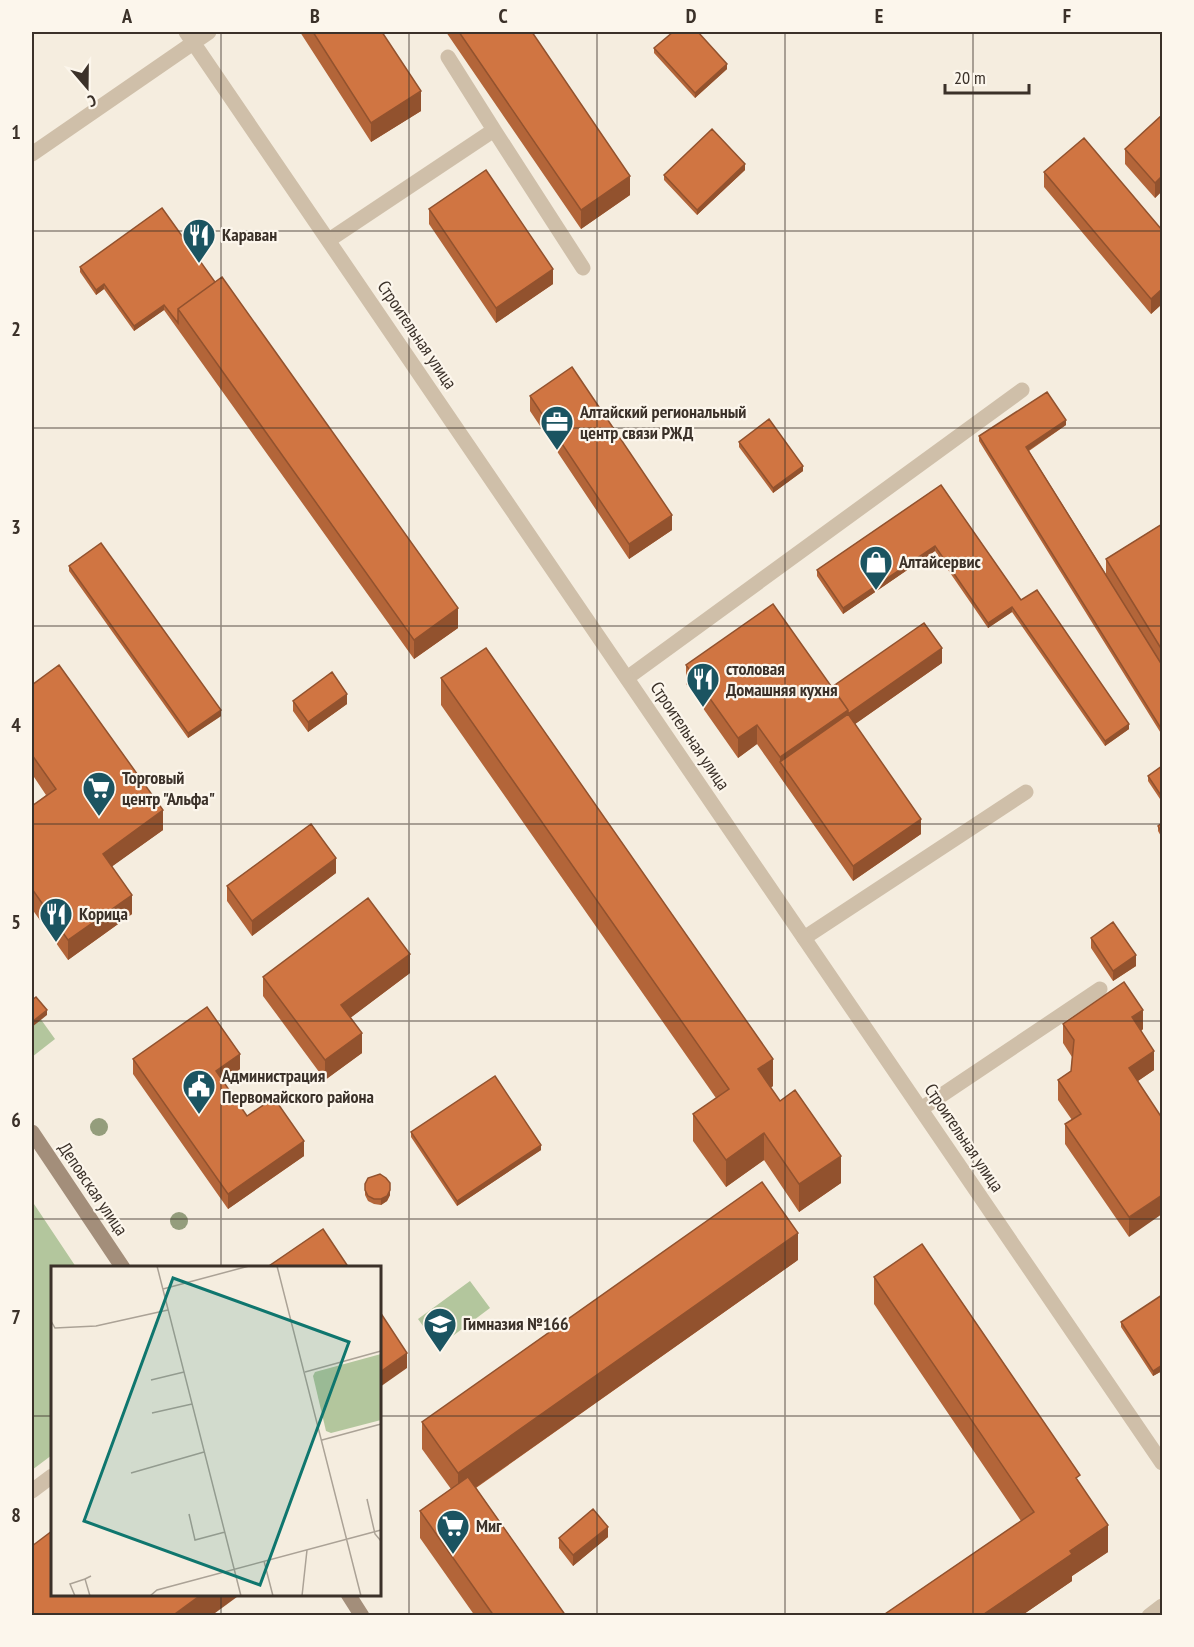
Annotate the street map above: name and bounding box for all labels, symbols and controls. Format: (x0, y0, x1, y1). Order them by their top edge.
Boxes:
text: A (121, 3, 133, 29)
text: B (310, 3, 320, 29)
text: C (498, 3, 508, 29)
text: D (686, 3, 697, 29)
text: E (875, 3, 883, 29)
text: F (1063, 3, 1071, 29)
north arrow (57, 57, 117, 117)
scale bar (945, 57, 1029, 95)
text: 20 m (954, 66, 986, 89)
text: С (85, 90, 99, 112)
text: 1 (11, 119, 21, 145)
restaurant icon: Караван (181, 217, 217, 264)
place label: Караван (222, 223, 277, 246)
street label: Строительная улица (373, 276, 462, 393)
text: 2 (11, 316, 21, 342)
place label: Алтайский региональный центр связи РЖД (579, 400, 746, 444)
office icon: Алтайский региональный центр связи РЖД (539, 404, 575, 451)
text: 3 (11, 514, 21, 540)
shop icon: Алтайсервис (858, 544, 894, 591)
place label: Алтайсервис (898, 550, 982, 573)
place label: столовая Домашняя кухня (726, 657, 838, 701)
restaurant icon: столовая Домашняя кухня (685, 661, 721, 708)
street label: Строительная улица (646, 677, 735, 794)
text: 4 (11, 712, 21, 738)
place label: Торговый центр "Альфа" (122, 766, 215, 810)
supermarket icon: Торговый центр "Альфа" (81, 770, 117, 817)
restaurant icon: Корица (38, 896, 74, 943)
place label: Корица (79, 902, 128, 925)
text: 5 (11, 909, 21, 935)
place label: Администрация Первомайского района (221, 1064, 374, 1108)
public building icon: Администрация Первомайского района (181, 1068, 217, 1115)
street label: Строительная улица (920, 1079, 1009, 1196)
text: 6 (11, 1107, 21, 1133)
street label: Деповская улица (54, 1138, 133, 1240)
inset map (51, 1266, 381, 1596)
text: 7 (11, 1304, 21, 1330)
school or university icon: Гимназия №166 (422, 1306, 458, 1353)
place label: Гимназия №166 (463, 1312, 569, 1335)
text: 8 (11, 1502, 21, 1528)
supermarket icon: Миг (435, 1508, 471, 1555)
place label: Миг (476, 1514, 502, 1537)

